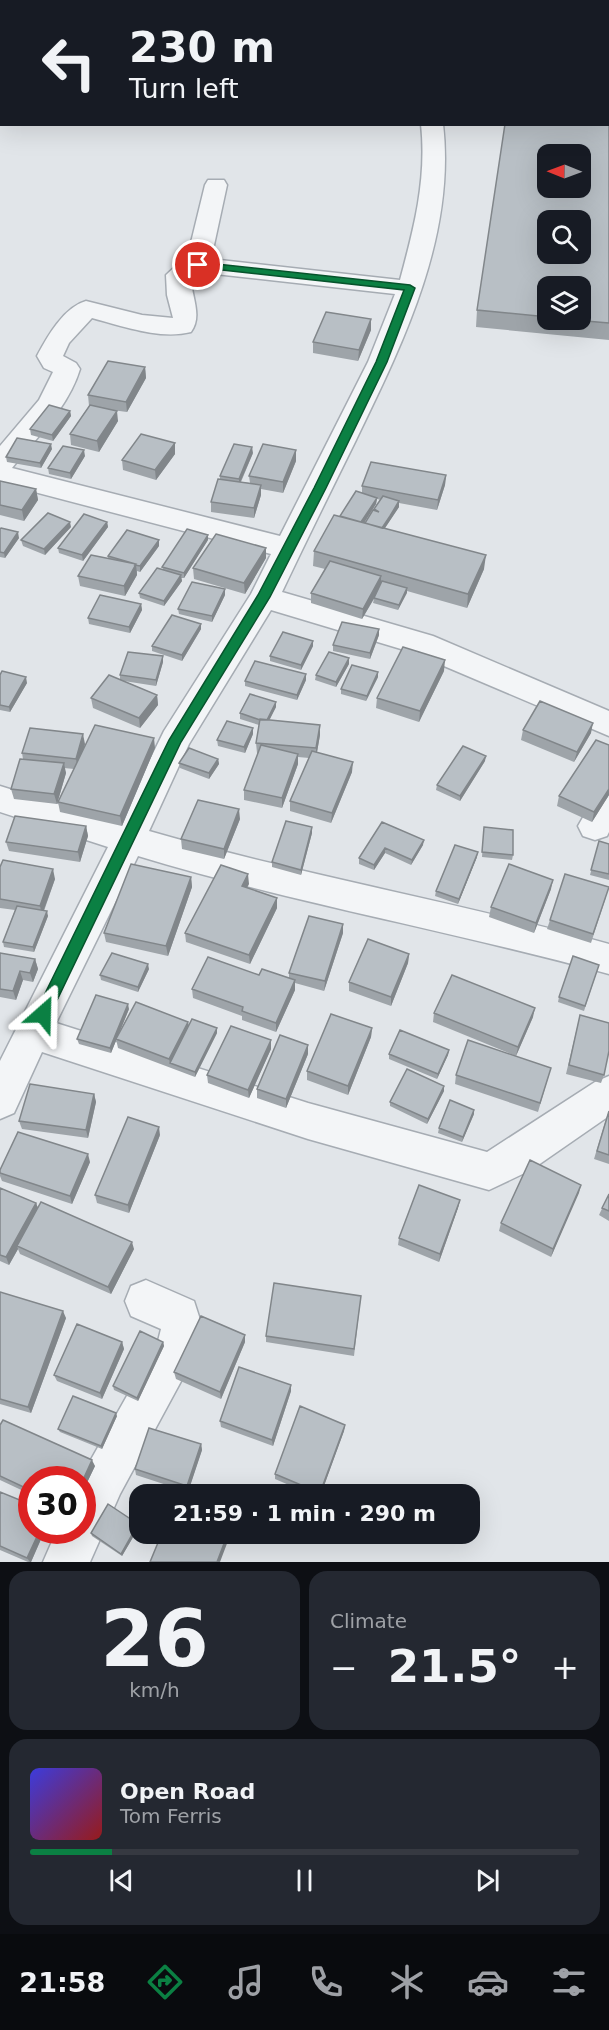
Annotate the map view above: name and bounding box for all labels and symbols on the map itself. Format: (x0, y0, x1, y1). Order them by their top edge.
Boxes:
north arrow (537, 144, 591, 198)
pin (172, 239, 223, 290)
position arrow (11, 982, 75, 1046)
speed limit sign: 30 (18, 1466, 96, 1544)

